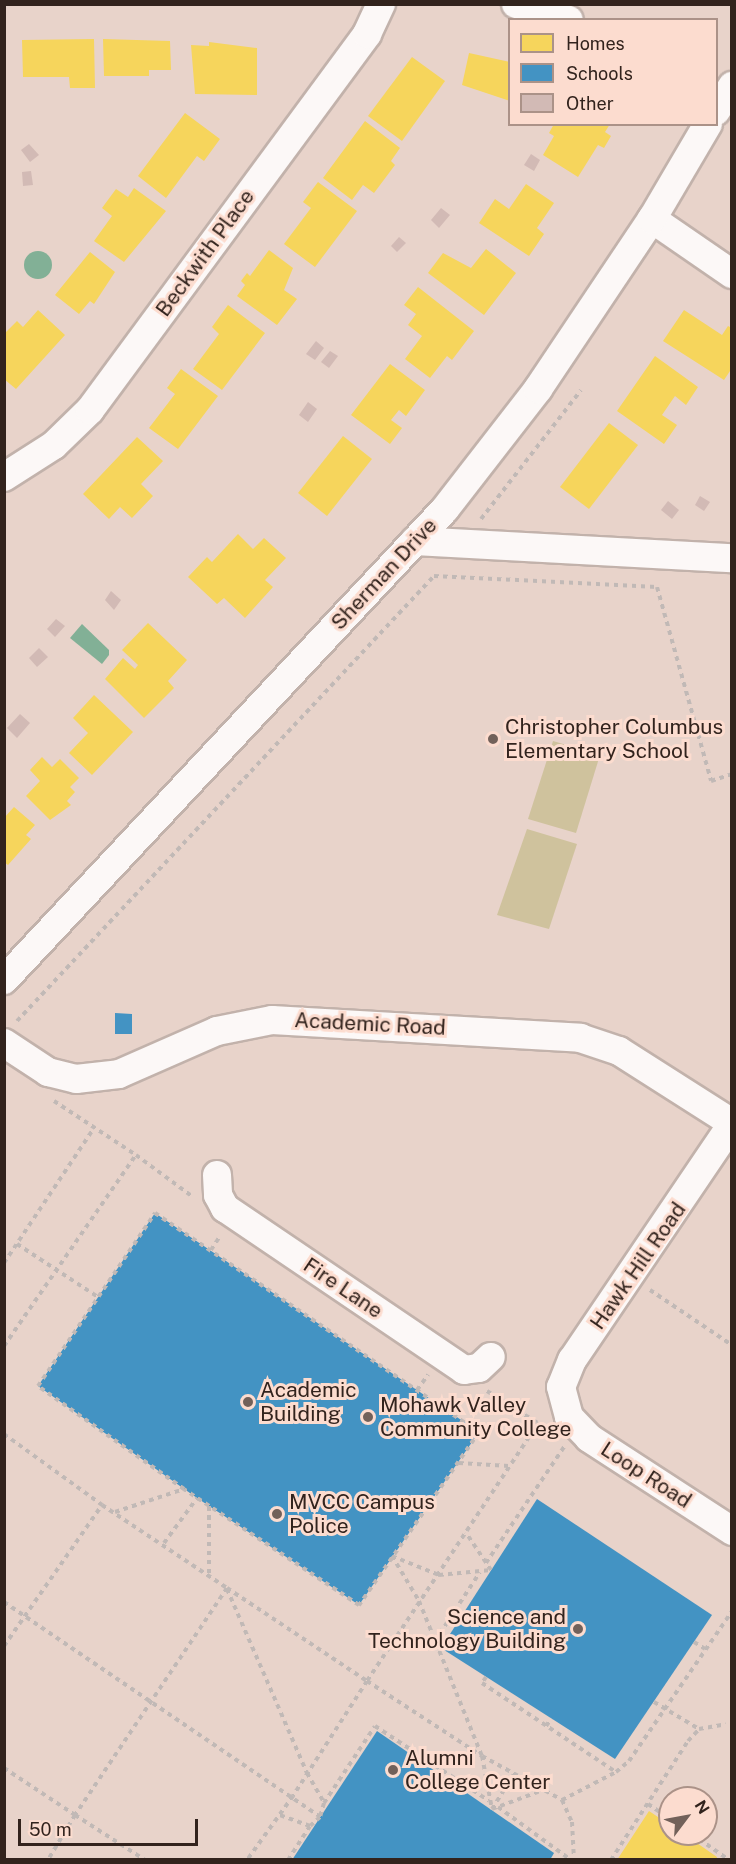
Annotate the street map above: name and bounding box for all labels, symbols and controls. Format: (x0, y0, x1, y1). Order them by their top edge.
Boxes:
legend (508, 18, 718, 126)
text: Homes (566, 33, 625, 54)
text: Schools (566, 63, 633, 84)
text: Other (566, 93, 614, 114)
street label: Beckwith Place (150, 185, 260, 321)
street label: Sherman Drive (326, 513, 442, 635)
place label: Christopher Columbus Elementary School (505, 714, 723, 764)
marker: Christopher Columbus Elementary School (486, 732, 500, 746)
street label: Academic Road (294, 1007, 446, 1041)
street label: Hawk Hill Road (585, 1198, 691, 1334)
street label: Fire Lane (299, 1252, 387, 1324)
place label: Academic Building (260, 1377, 357, 1427)
place label: Mohawk Valley Community College (380, 1392, 571, 1442)
marker: Academic Building (241, 1395, 255, 1409)
marker: Mohawk Valley Community College (361, 1410, 375, 1424)
street label: Loop Road (596, 1436, 696, 1514)
place label: MVCC Campus Police (289, 1489, 435, 1539)
marker: MVCC Campus Police (270, 1507, 284, 1521)
place label: Science and Technology Building (368, 1604, 566, 1654)
marker: Science and Technology Building (571, 1622, 585, 1636)
place label: Alumni College Center (405, 1745, 551, 1795)
marker: Alumni College Center (386, 1763, 400, 1777)
north arrow (658, 1786, 718, 1846)
text: N (691, 1797, 713, 1818)
scale bar (21, 1807, 201, 1845)
text: 50 m (29, 1819, 72, 1840)

